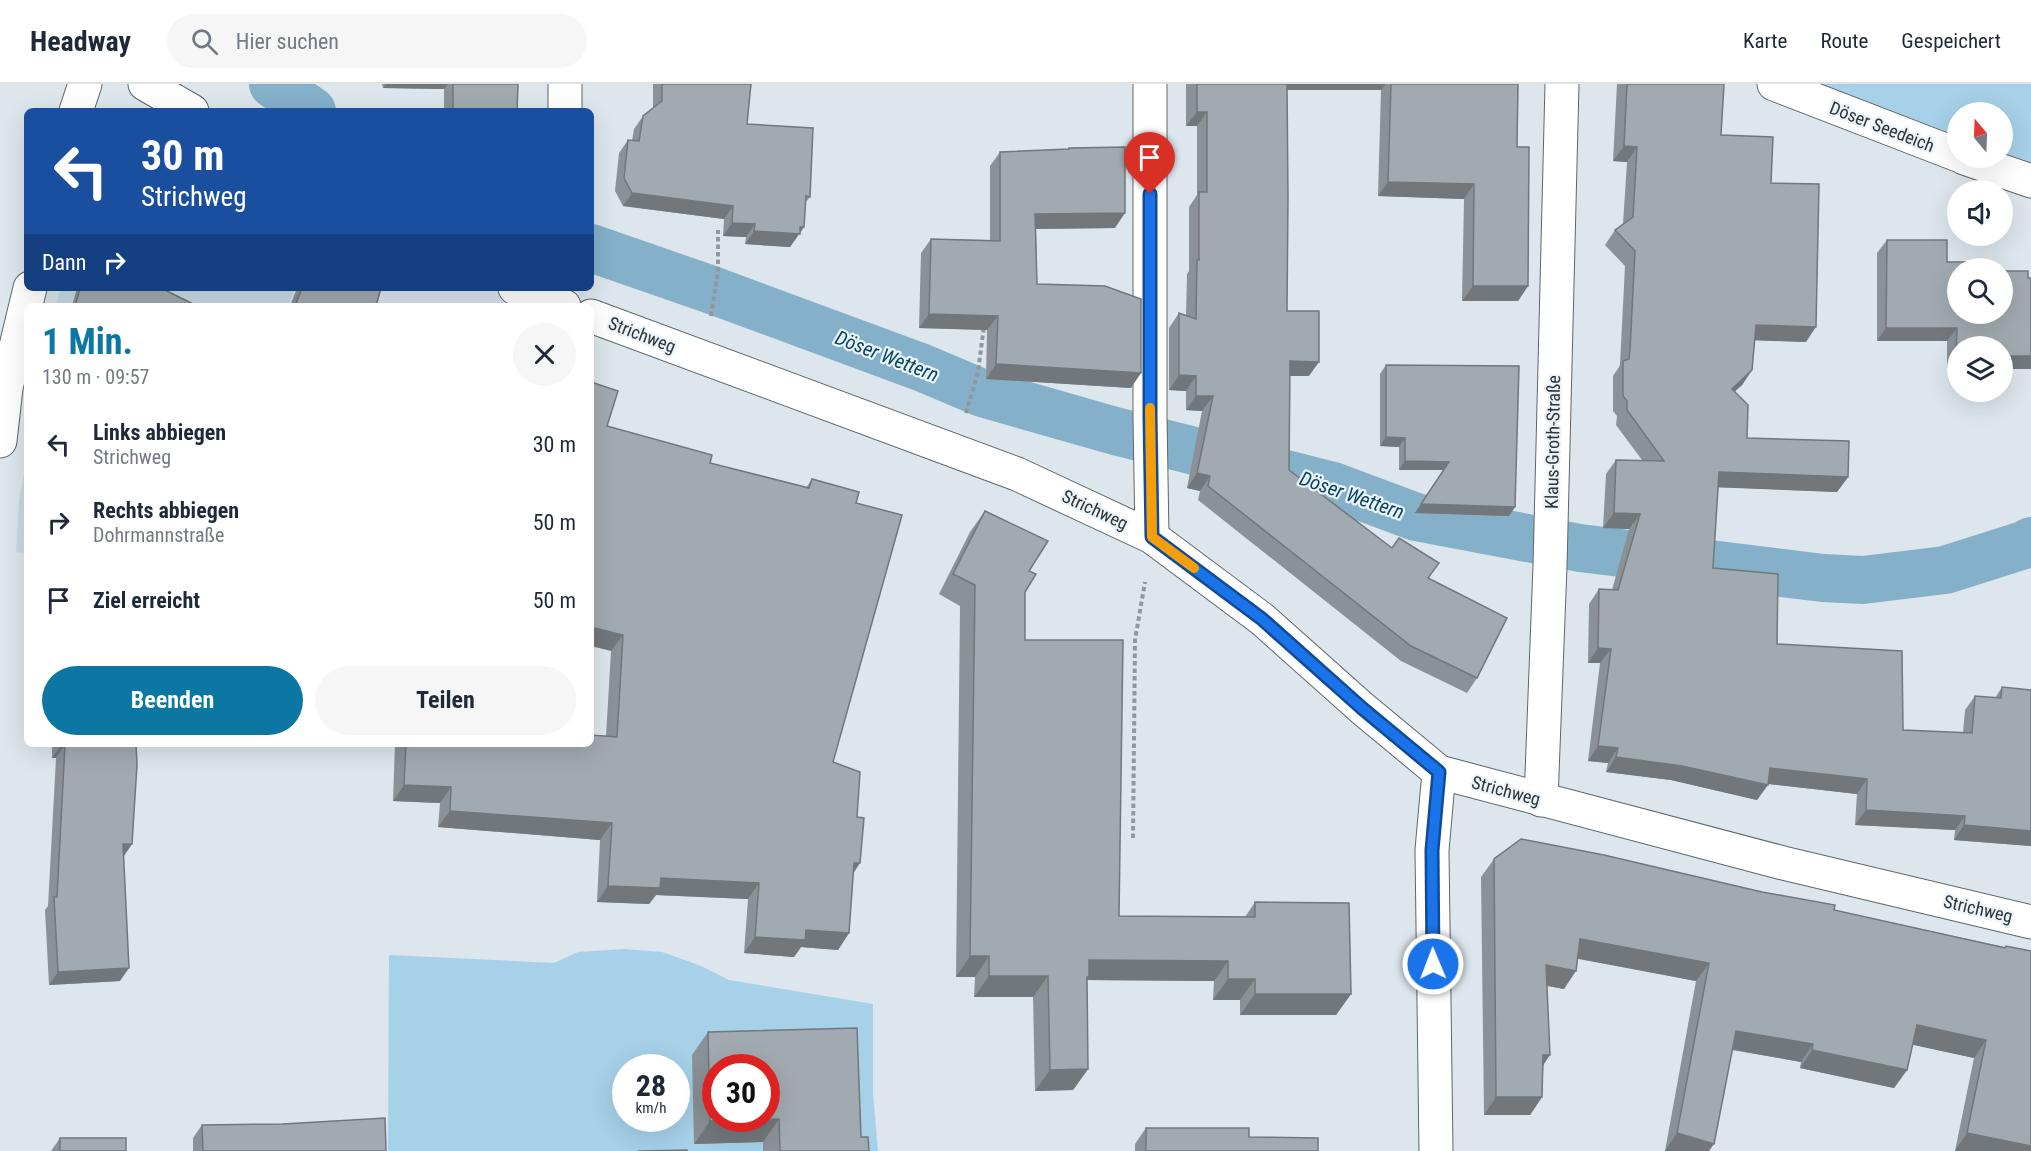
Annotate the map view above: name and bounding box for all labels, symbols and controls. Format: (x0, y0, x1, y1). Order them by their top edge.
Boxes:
search box (167, 14, 587, 68)
text: Headway (30, 25, 131, 58)
icon: search (188, 25, 221, 58)
text: Hier suchen (236, 29, 339, 54)
text: Karte (1743, 29, 1787, 53)
text: Route (1820, 29, 1868, 53)
text: Gespeichert (1901, 29, 2001, 53)
street label: Döser Seedeich (1827, 97, 1937, 156)
north arrow (1947, 102, 2013, 168)
map controls (1947, 102, 2013, 402)
text: 30 m (141, 131, 224, 180)
icon: left (42, 132, 120, 210)
pin (1124, 132, 1175, 194)
icon: arrive (1133, 141, 1166, 174)
button: sound (1947, 180, 2013, 246)
text: Strichweg (141, 181, 246, 213)
icon: right (98, 246, 131, 279)
text: Dann (42, 250, 86, 275)
button: search (1947, 258, 2013, 324)
street label: Strichweg (606, 312, 679, 357)
text: 1 Min. (42, 321, 133, 363)
button: close (513, 323, 576, 386)
water label: Döser Wettern (832, 325, 942, 387)
button: layers (1947, 336, 2013, 402)
text: 130 m · 09:57 (42, 365, 149, 389)
street label: Klaus-Groth-Straße (1541, 375, 1564, 509)
text: Links abbiegen (93, 420, 226, 445)
icon: left (42, 428, 75, 461)
text: 30 m (533, 432, 576, 457)
text: Strichweg (93, 445, 171, 469)
water label: Döser Wettern (1297, 466, 1407, 524)
street label: Strichweg (1059, 485, 1132, 534)
text: Rechts abbiegen (93, 498, 239, 523)
icon: right (42, 506, 75, 539)
text: 50 m (533, 510, 576, 535)
text: Dohrmannstraße (93, 523, 224, 547)
icon: arrive (42, 584, 75, 617)
text: Ziel erreicht (93, 588, 200, 613)
text: 50 m (533, 588, 576, 613)
button: Beenden (42, 666, 303, 735)
button: Teilen (315, 666, 576, 735)
street label: Strichweg (1469, 771, 1543, 810)
street label: Strichweg (1942, 890, 2015, 927)
position arrow (1401, 932, 1465, 996)
speed limit sign: 30 (702, 1054, 780, 1132)
text: 28 (636, 1068, 666, 1103)
text: km/h (636, 1099, 666, 1117)

